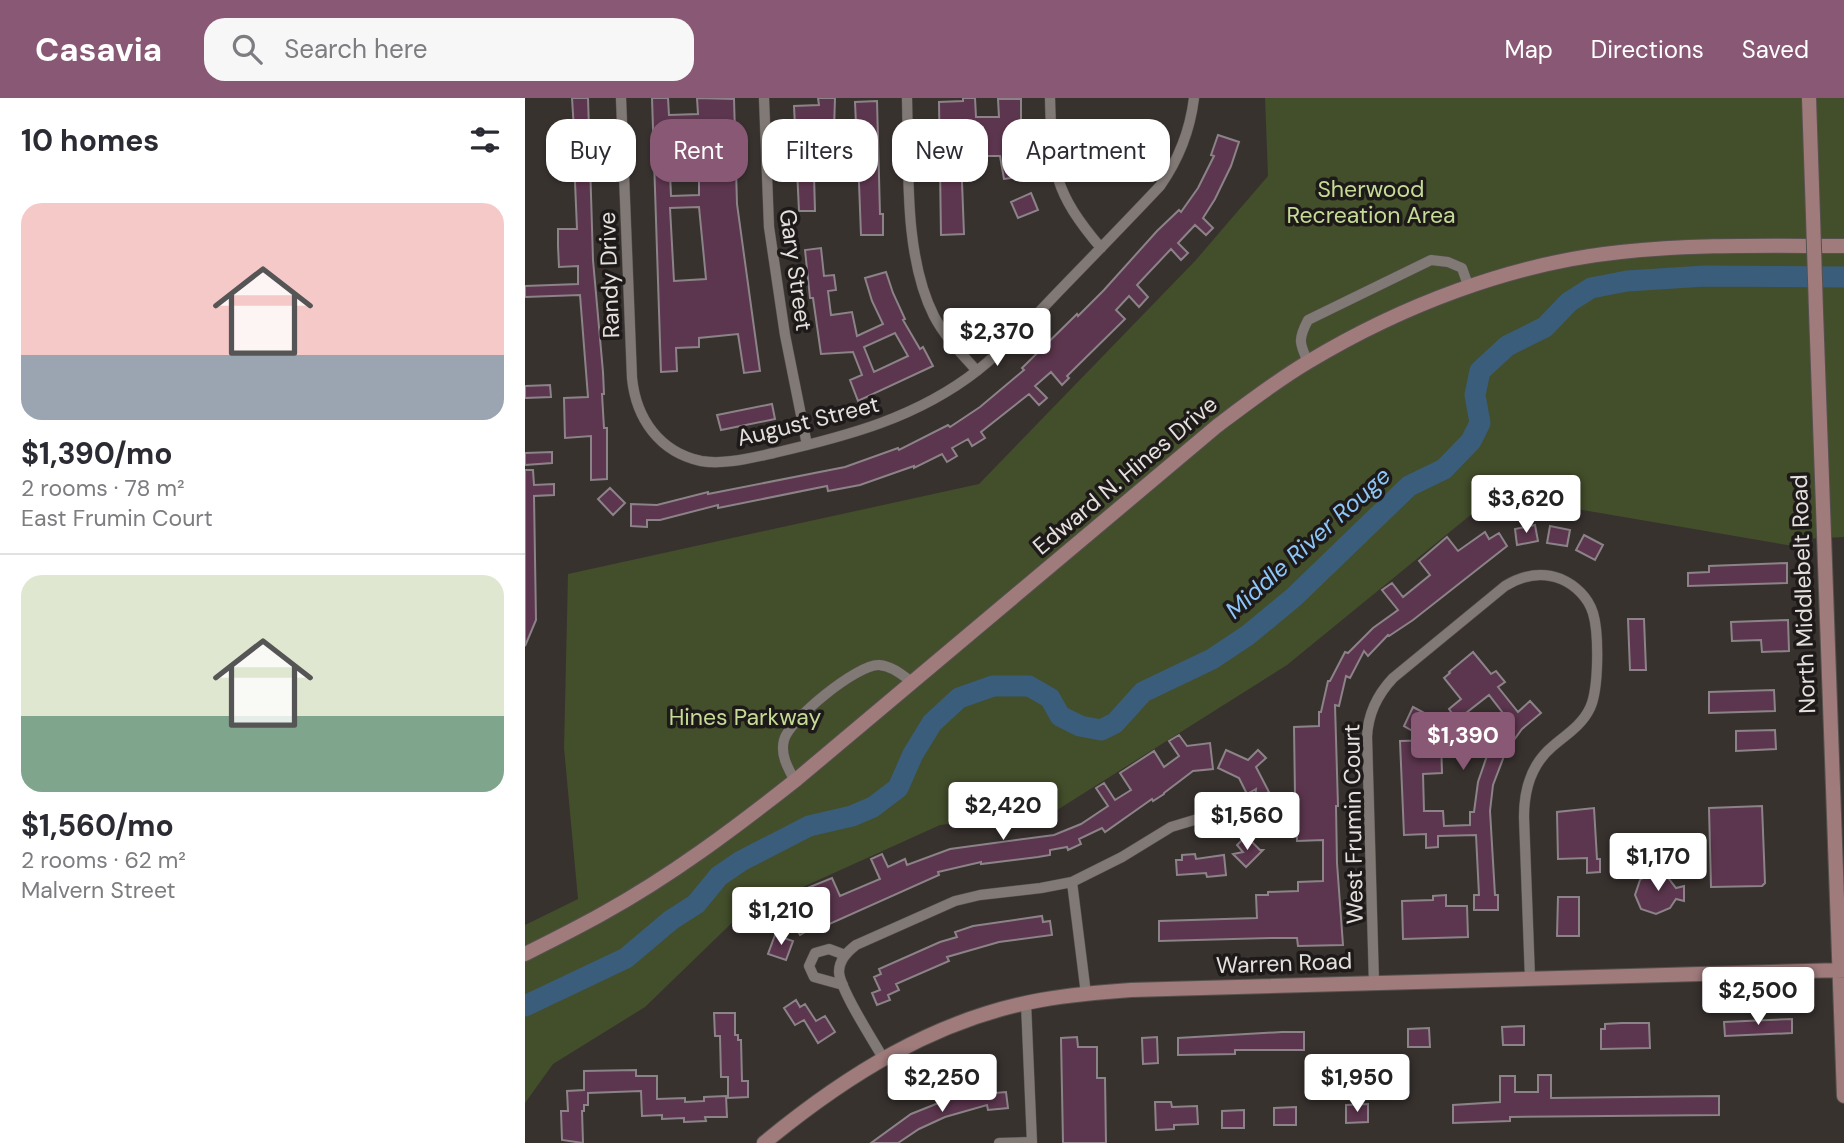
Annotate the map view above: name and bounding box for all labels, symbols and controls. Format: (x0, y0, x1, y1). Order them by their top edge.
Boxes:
search box (204, 18, 694, 81)
text: Casavia (35, 28, 162, 71)
icon: search (228, 30, 266, 68)
text: Search here (284, 32, 428, 66)
text: Map (1505, 34, 1553, 65)
text: Directions (1591, 34, 1704, 65)
text: Saved (1742, 34, 1809, 65)
chip: Buy (546, 119, 636, 182)
chip: Rent (650, 119, 748, 182)
chip: Filters (762, 119, 878, 182)
chip: New (892, 119, 988, 182)
chip: Apartment (1002, 119, 1170, 182)
text: 10 homes (21, 121, 159, 160)
icon: filters (466, 121, 504, 159)
park label: Sherwood Recreation Area (1287, 174, 1455, 230)
street label: Gary Street (773, 207, 819, 333)
street label: Randy Drive (592, 211, 626, 339)
icon: home (200, 248, 326, 374)
pin: $2,370 (940, 308, 1054, 368)
text: $2,370 (960, 316, 1034, 346)
street label: August Street (734, 389, 882, 453)
street label: Edward N. Hines Drive (1027, 389, 1223, 561)
text: $1,390/mo (21, 434, 173, 473)
water label: Middle River Rouge (1218, 460, 1397, 625)
text: 2 rooms · 78 m² (21, 473, 185, 503)
street label: North Middlebelt Road (1784, 474, 1822, 714)
pin: $3,620 (1469, 476, 1583, 535)
text: $3,620 (1487, 483, 1565, 513)
text: East Frumin Court (21, 503, 213, 533)
icon: home (200, 620, 326, 746)
park label: Hines Parkway (669, 702, 822, 732)
pin: $1,390 (1406, 712, 1520, 772)
text: $1,390 (1427, 720, 1499, 750)
street label: West Frumin Court (1336, 724, 1370, 924)
pin: $2,420 (946, 782, 1060, 842)
text: $2,420 (964, 790, 1042, 820)
pin: $1,560 (1190, 792, 1304, 852)
text: $1,560 (1210, 800, 1284, 830)
text: $1,560/mo (21, 806, 174, 845)
pin: $1,170 (1601, 834, 1715, 893)
text: $1,170 (1626, 841, 1690, 871)
text: 2 rooms · 62 m² (21, 845, 186, 875)
text: Malvern Street (21, 875, 176, 905)
pin: $1,210 (724, 888, 838, 947)
text: $1,210 (748, 895, 814, 925)
street label: Warren Road (1215, 946, 1353, 980)
pin: $2,500 (1701, 968, 1815, 1027)
text: $2,500 (1718, 975, 1798, 1005)
pin: $2,250 (885, 1054, 999, 1114)
pin: $1,950 (1300, 1054, 1414, 1114)
text: $2,250 (904, 1062, 980, 1092)
text: $1,950 (1320, 1062, 1394, 1092)

